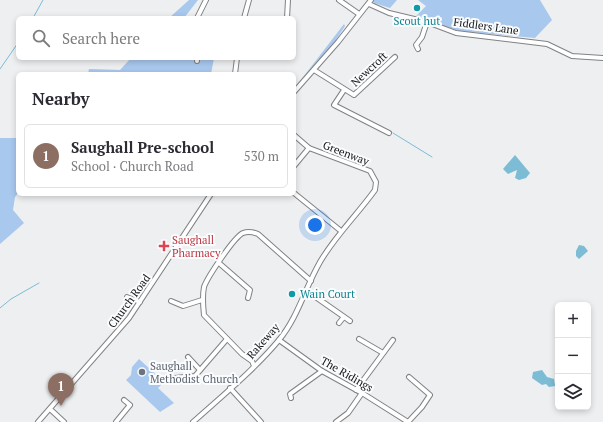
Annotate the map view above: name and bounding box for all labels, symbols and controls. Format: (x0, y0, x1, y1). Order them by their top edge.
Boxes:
marker: Scout hut (412, 3, 422, 13)
place label: Scout hut (394, 14, 440, 28)
street label: Fiddlers Lane (453, 14, 520, 38)
search box (16, 16, 296, 60)
icon: search (30, 27, 52, 49)
text: Search here (62, 28, 140, 48)
street label: Newcroft (348, 49, 390, 89)
text: Nearby (32, 87, 90, 110)
text: Saughall Pre-school (71, 137, 214, 157)
street label: Greenway (321, 138, 372, 168)
text: 1 (42, 147, 50, 165)
text: 530 m (244, 147, 279, 165)
text: School · Church Road (71, 157, 194, 175)
your location (305, 215, 325, 235)
place label: Saughall Pharmacy (172, 233, 221, 260)
marker: Saughall Pharmacy (159, 241, 169, 251)
street label: Church Road (105, 271, 153, 331)
place label: Wain Court (300, 287, 355, 301)
marker: Wain Court (287, 289, 297, 299)
map controls (555, 302, 591, 410)
button: + (555, 302, 591, 338)
street label: Rakeway (244, 320, 283, 362)
button: − (555, 338, 591, 374)
street label: The Ridings (318, 353, 376, 395)
place label: Saughall Methodist Church (150, 359, 239, 386)
marker: Saughall Methodist Church (137, 367, 147, 377)
pin: 1 (48, 373, 74, 406)
button: layers (555, 374, 591, 410)

